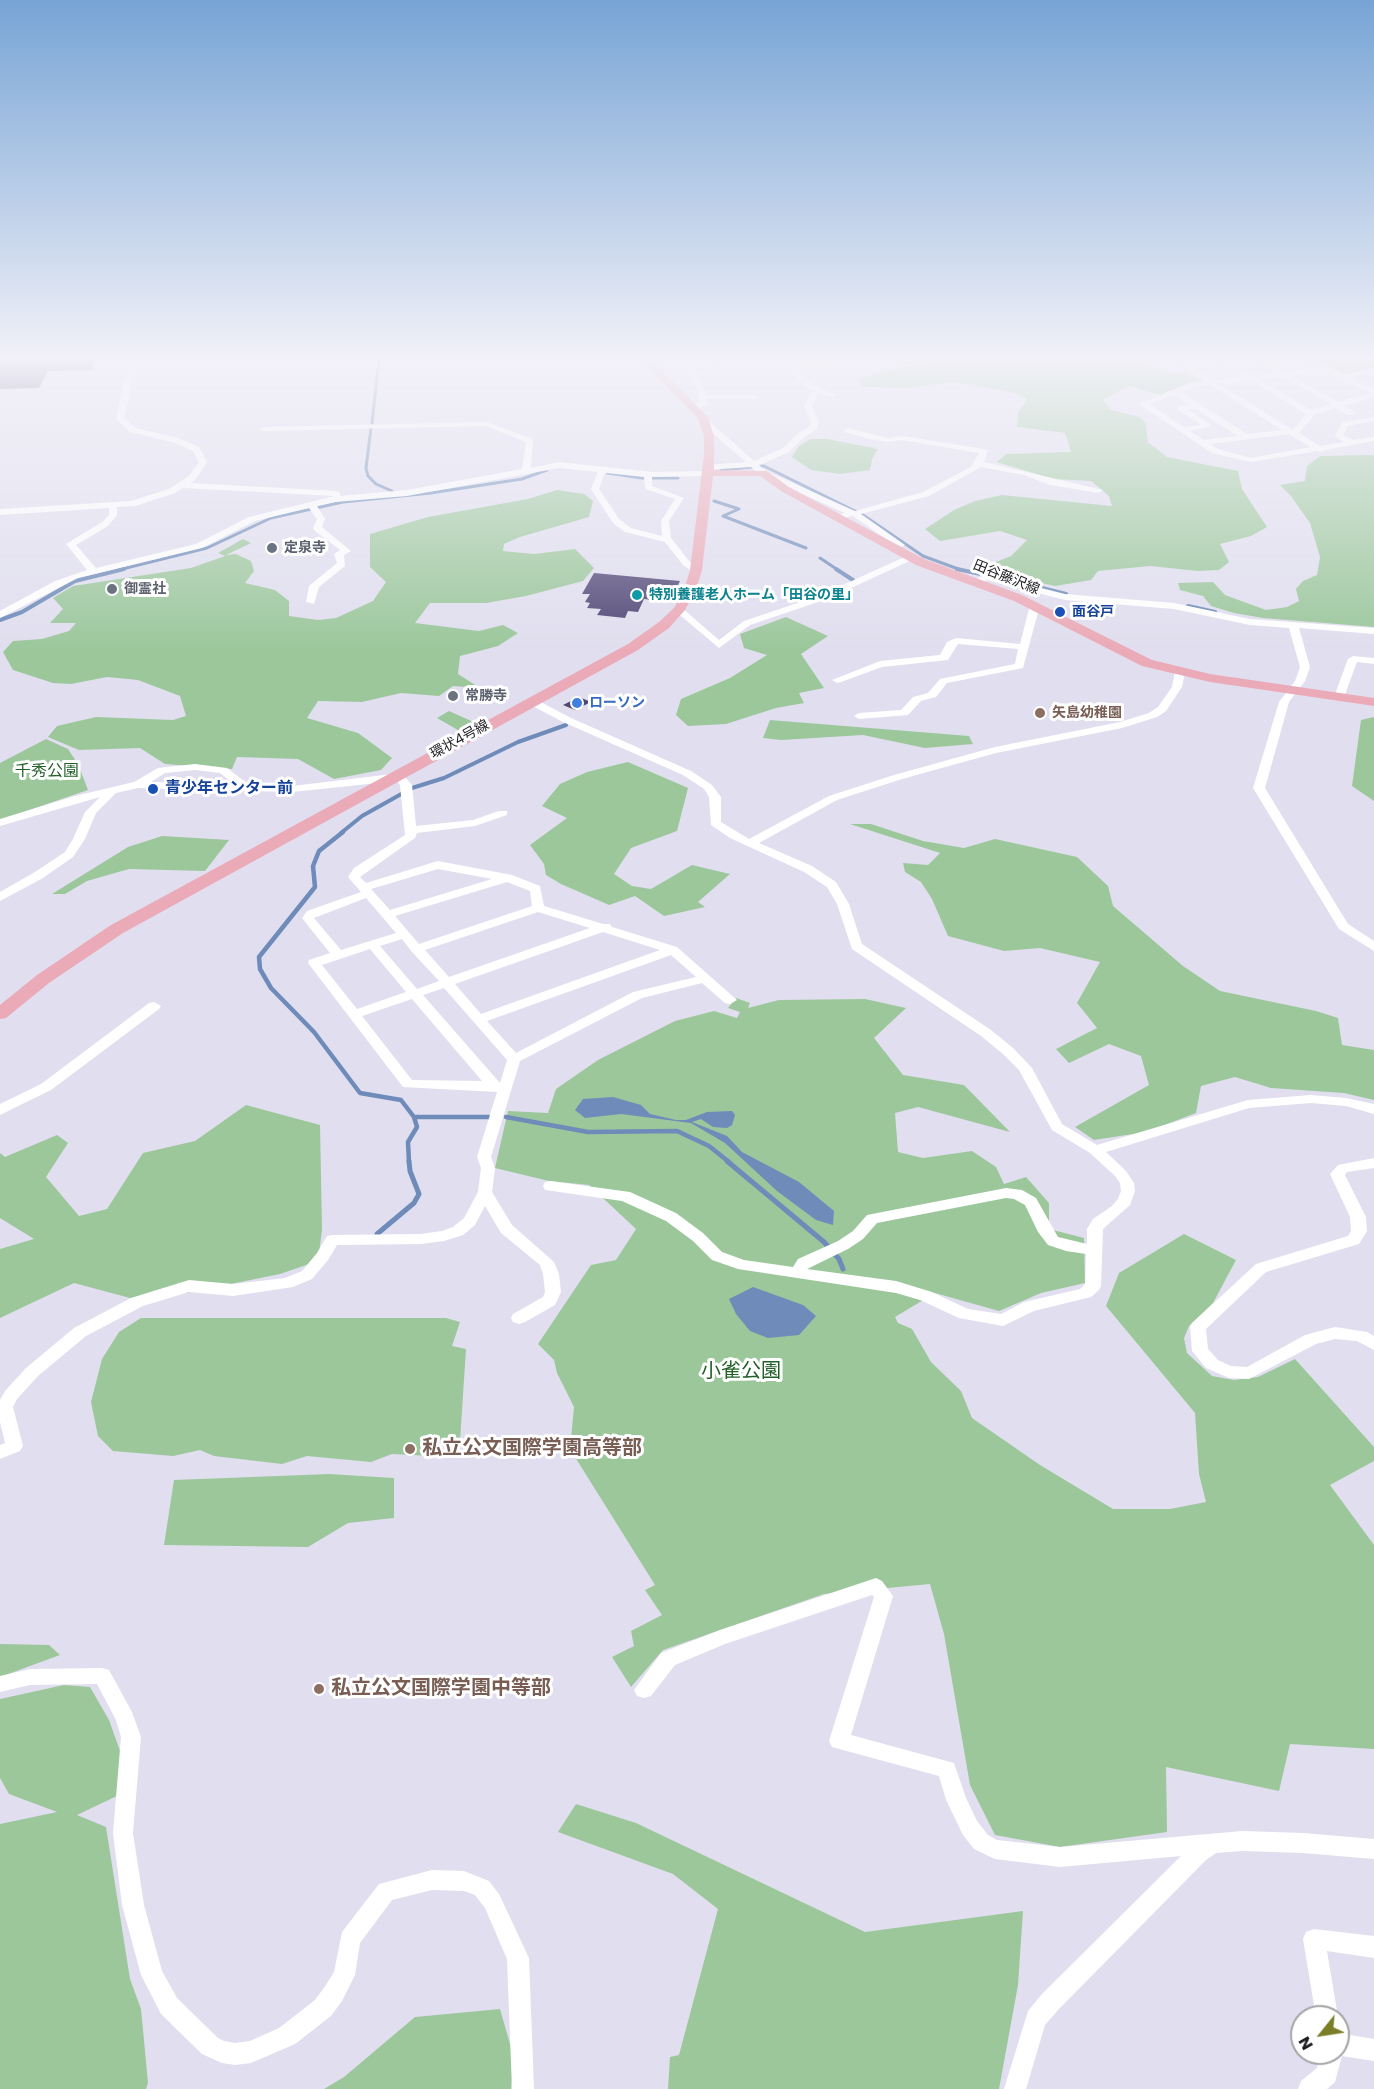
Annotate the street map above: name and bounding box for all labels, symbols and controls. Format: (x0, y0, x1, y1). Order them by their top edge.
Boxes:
place label: 定泉寺 (284, 540, 326, 556)
marker: 定泉寺 (265, 541, 279, 555)
street label: 田谷藤沢線 (970, 557, 1042, 599)
place label: 御霊社 (124, 581, 166, 597)
marker: 御霊社 (105, 582, 119, 596)
place label: 特別養護老人ホーム「田谷の里」 (649, 587, 859, 603)
marker: 特別養護老人ホーム「田谷の里」 (630, 588, 644, 602)
place label: 面谷戸 (1072, 604, 1114, 620)
marker: 面谷戸 (1053, 605, 1067, 619)
place label: 常勝寺 (465, 688, 507, 704)
marker: 常勝寺 (446, 689, 460, 703)
place label: ローソン (589, 695, 645, 711)
marker: ローソン (570, 696, 584, 710)
place label: 矢島幼稚園 (1052, 705, 1122, 721)
marker: 矢島幼稚園 (1033, 706, 1047, 720)
street label: 環状4号線 (428, 717, 492, 763)
park label: 千秀公園 (15, 762, 79, 782)
place label: 青少年センター前 (165, 779, 293, 799)
marker: 青少年センター前 (146, 782, 160, 796)
park label: 小雀公園 (701, 1360, 781, 1384)
place label: 私立公文国際学園高等部 (422, 1437, 642, 1461)
marker: 私立公文国際学園高等部 (403, 1442, 417, 1456)
place label: 私立公文国際学園中等部 (331, 1677, 551, 1701)
marker: 私立公文国際学園中等部 (312, 1682, 326, 1696)
north arrow (1290, 2005, 1350, 2065)
text: N (1293, 2032, 1319, 2054)

